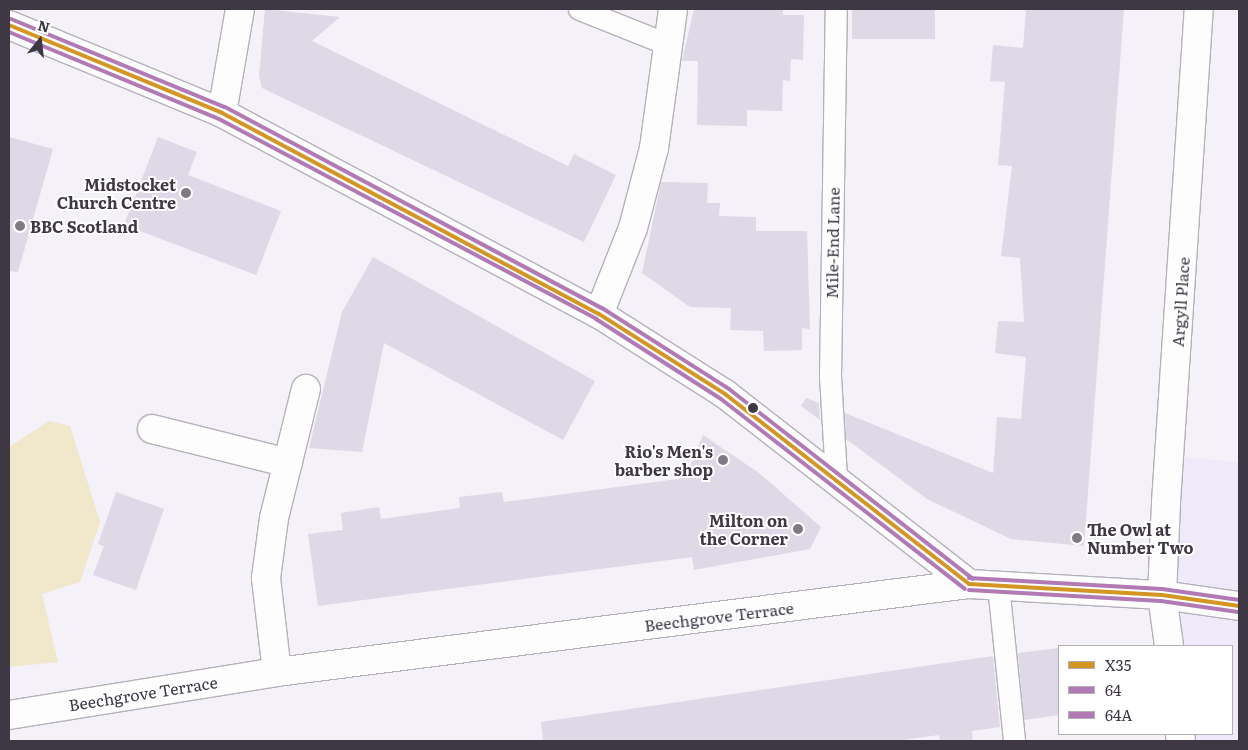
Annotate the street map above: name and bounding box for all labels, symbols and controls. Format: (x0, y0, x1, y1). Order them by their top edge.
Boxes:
text: N (36, 14, 53, 37)
north arrow (15, 15, 65, 65)
place label: Midstocket Church Centre (57, 174, 176, 212)
marker: Midstocket Church Centre (180, 187, 192, 199)
street label: Mile-End Lane (821, 187, 843, 299)
place label: BBC Scotland (30, 216, 138, 236)
marker: BBC Scotland (14, 220, 26, 232)
street label: Argyll Place (1167, 256, 1193, 348)
unlabelled marker (748, 403, 758, 413)
place label: Rio's Men's barber shop (615, 441, 713, 479)
marker: Rio's Men's barber shop (717, 454, 729, 466)
place label: Milton on the Corner (699, 510, 788, 548)
place label: The Owl at Number Two (1087, 519, 1194, 557)
marker: Milton on the Corner (792, 523, 804, 535)
marker: The Owl at Number Two (1071, 532, 1083, 544)
street label: Beechgrove Terrace (643, 597, 795, 635)
legend (1058, 645, 1233, 735)
text: X35 (1105, 653, 1131, 676)
street label: Beechgrove Terrace (67, 672, 219, 714)
text: 64 (1105, 678, 1121, 701)
text: 64A (1105, 703, 1132, 726)

